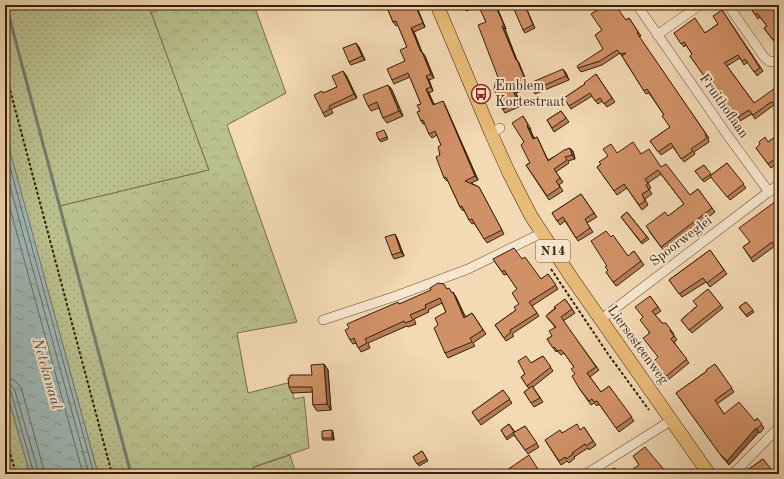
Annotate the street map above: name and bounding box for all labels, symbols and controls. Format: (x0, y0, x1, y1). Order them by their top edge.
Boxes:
street label: Fruithoflaan (697, 71, 751, 141)
place label: Emblem Kortestraat (495, 79, 565, 109)
bus stop icon: Emblem Kortestraat (470, 83, 492, 105)
street label: Spoorweglei (647, 213, 715, 269)
road number: N14 (536, 240, 570, 262)
street label: Liersesteenweg (605, 303, 671, 387)
water label: Netekanaal (28, 336, 63, 412)

